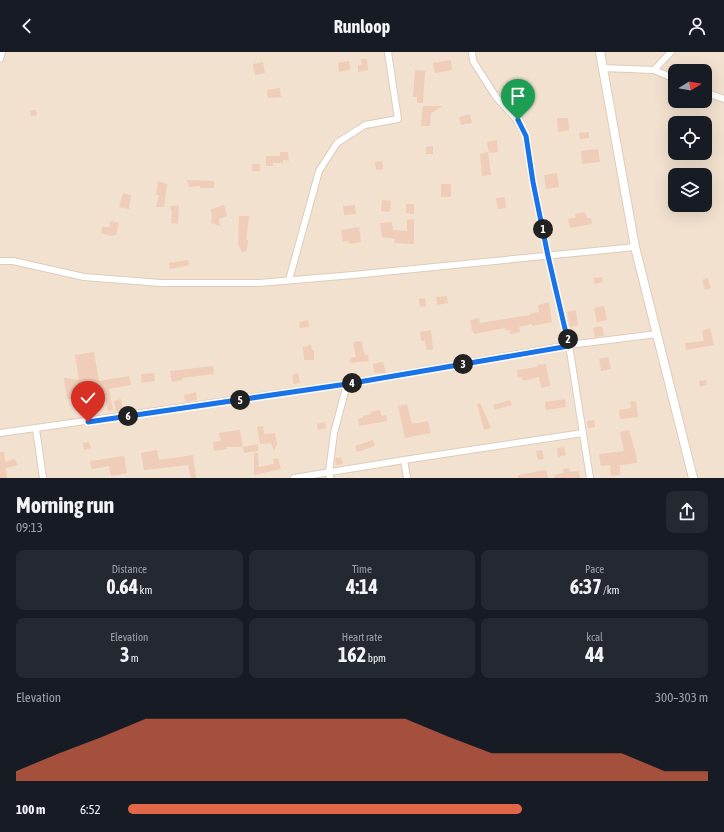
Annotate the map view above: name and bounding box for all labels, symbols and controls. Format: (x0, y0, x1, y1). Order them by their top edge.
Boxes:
icon: back (16, 15, 38, 37)
icon: person (686, 15, 708, 37)
text: Runloop (334, 16, 390, 37)
north arrow (668, 64, 712, 108)
map controls (668, 64, 712, 212)
pin (501, 79, 535, 120)
icon: arrive (507, 85, 529, 107)
button: locate (668, 116, 712, 160)
button: layers (668, 168, 712, 212)
pin: 1 (533, 219, 553, 239)
text: 1 (540, 223, 546, 235)
pin: 2 (558, 329, 578, 349)
text: 2 (565, 333, 571, 345)
pin: 3 (453, 354, 473, 374)
text: 3 (460, 358, 466, 370)
pin: 4 (342, 373, 362, 393)
text: 4 (349, 377, 355, 389)
pin (71, 381, 105, 422)
icon: check (77, 387, 99, 409)
pin: 5 (230, 390, 250, 410)
text: 5 (237, 394, 243, 406)
pin: 6 (118, 406, 138, 426)
text: 6 (125, 410, 131, 422)
button: share (666, 491, 708, 533)
text: Morning run (16, 492, 114, 518)
text: 09:13 (16, 520, 43, 535)
text: Distance (112, 563, 147, 575)
text: Time (352, 563, 372, 575)
text: Pace (585, 563, 604, 575)
text: 0.64 (106, 575, 138, 598)
text: 4:14 (346, 575, 378, 598)
text: 6:37 (570, 575, 602, 598)
text: km (138, 584, 152, 596)
text: /km (602, 584, 620, 596)
text: Elevation (110, 631, 148, 643)
text: Heart rate (342, 631, 382, 643)
text: kcal (586, 631, 603, 643)
text: 3 (120, 643, 129, 666)
text: 162 (338, 643, 366, 666)
text: 44 (585, 643, 604, 666)
text: m (129, 652, 139, 664)
text: bpm (366, 652, 386, 664)
text: Elevation (16, 690, 61, 705)
text: 300–303 m (655, 690, 708, 705)
text: 100 m (16, 802, 45, 817)
text: 6:52 (80, 802, 101, 817)

